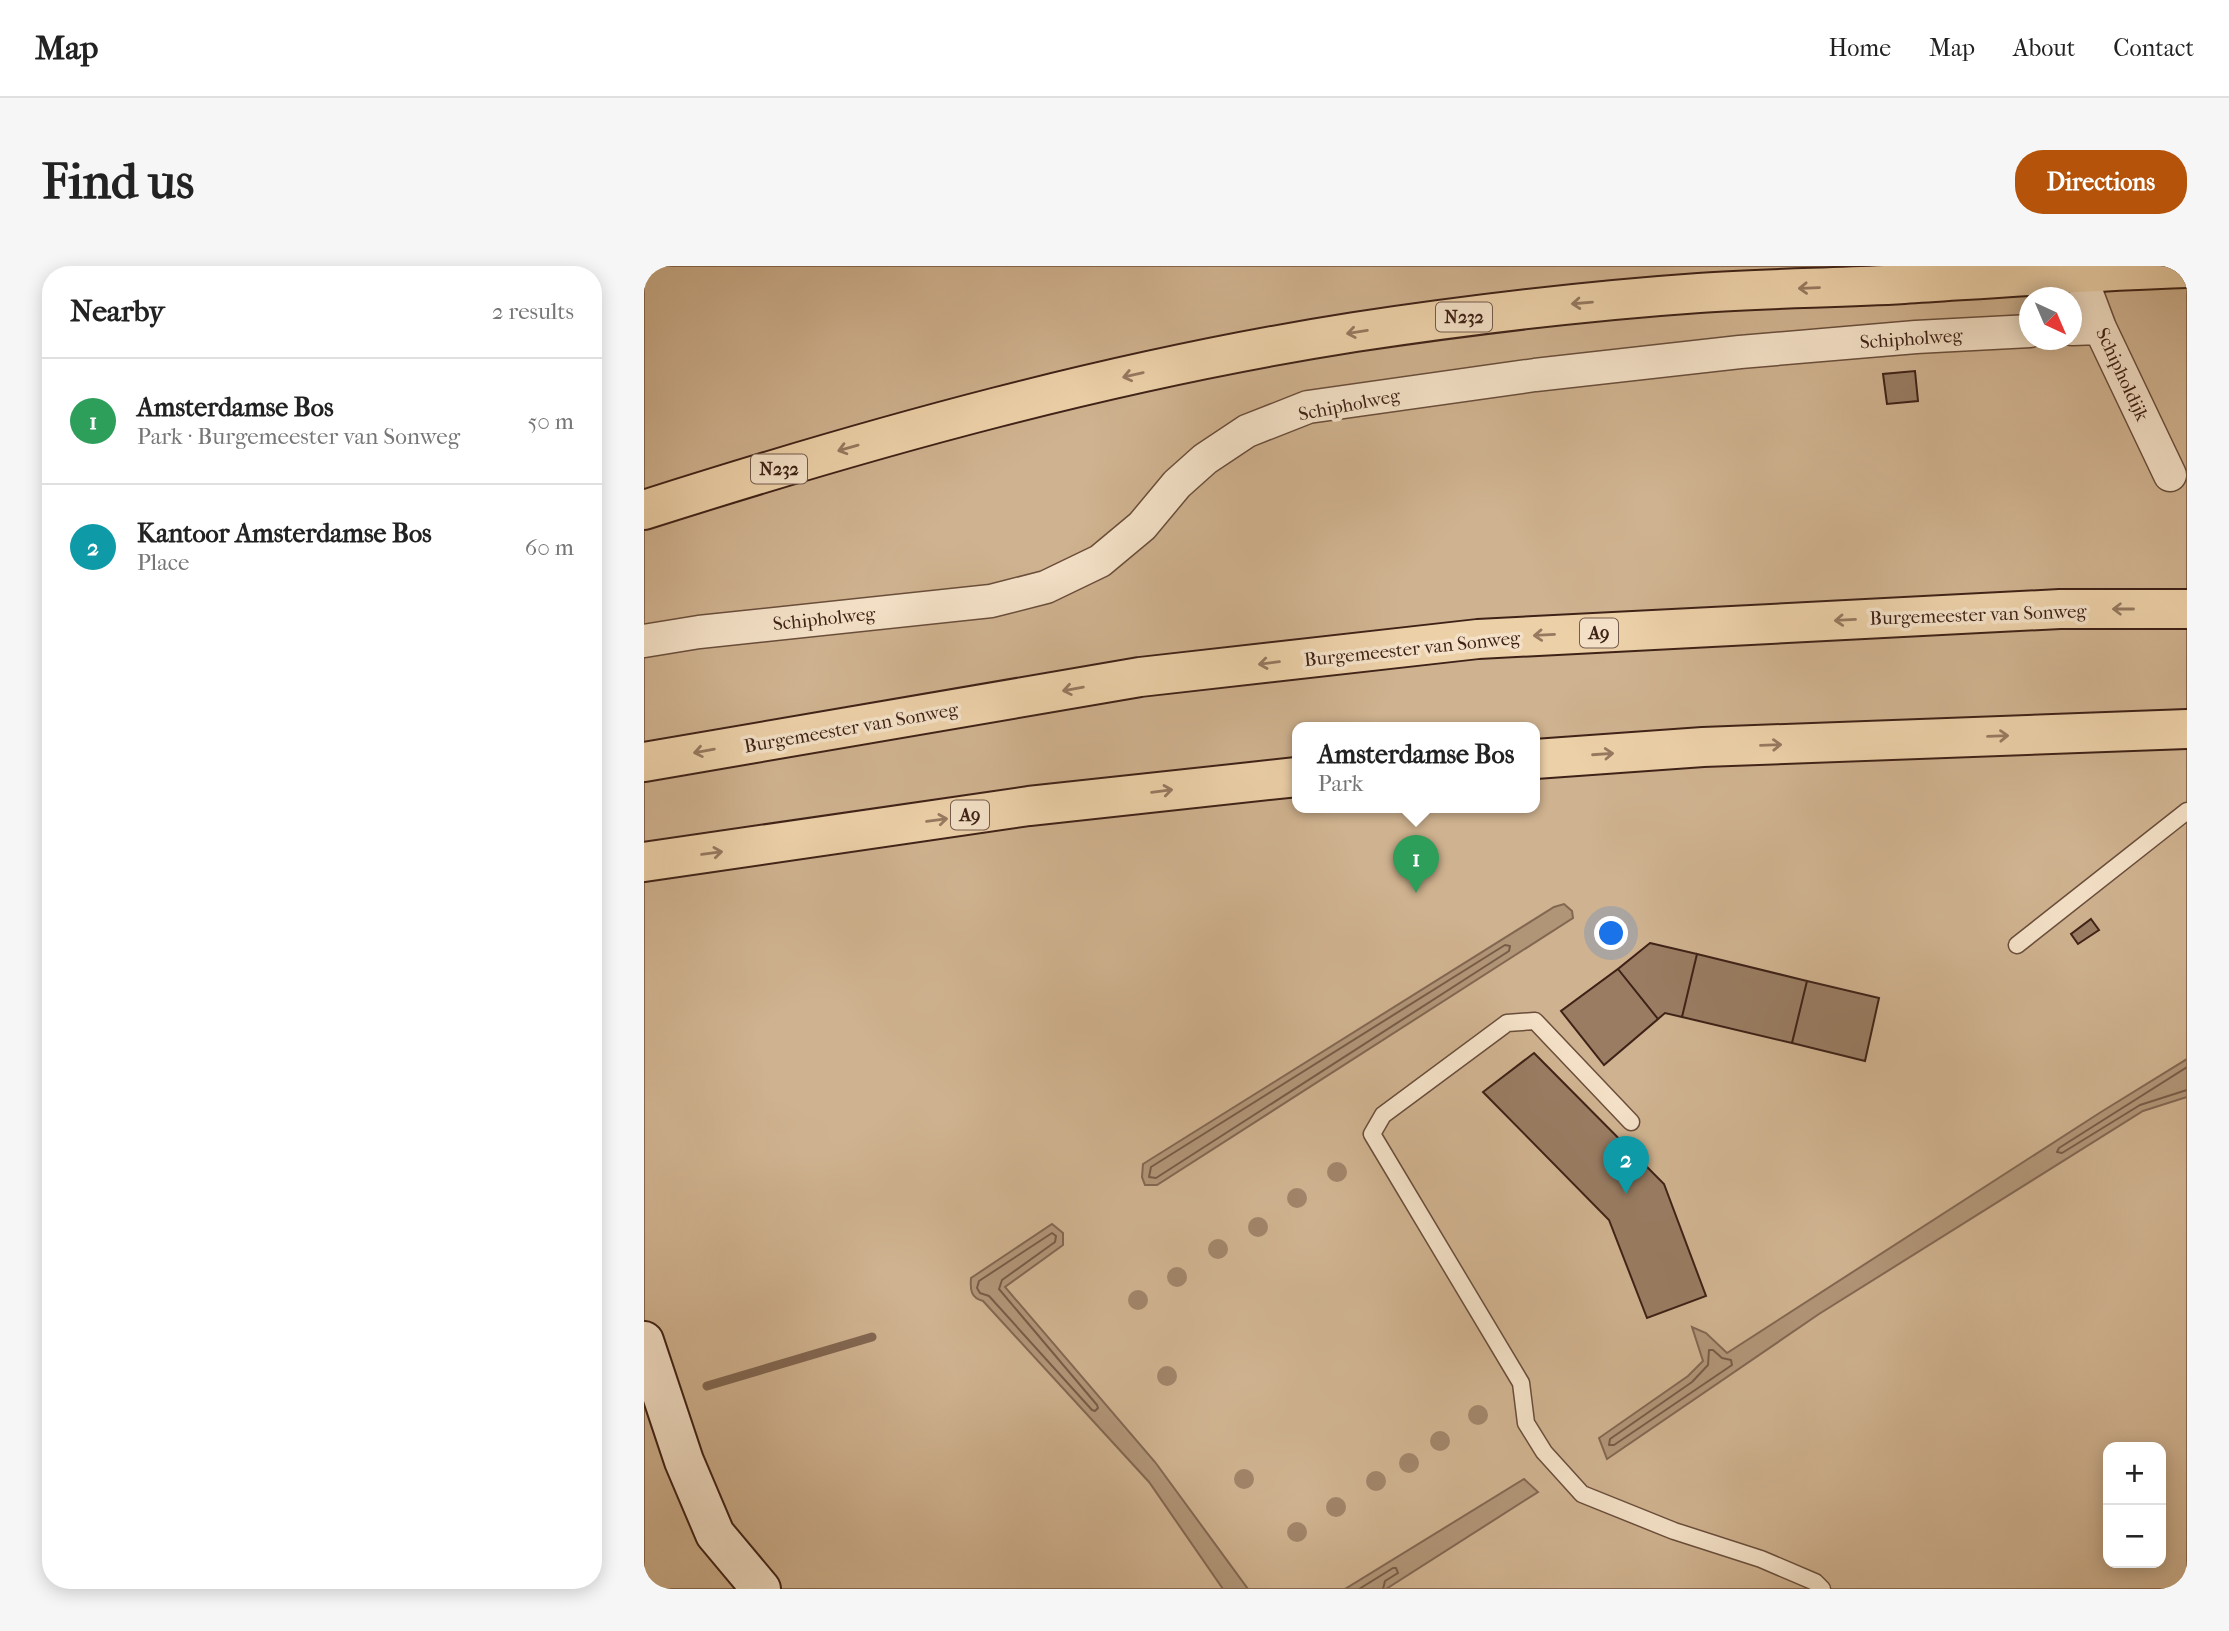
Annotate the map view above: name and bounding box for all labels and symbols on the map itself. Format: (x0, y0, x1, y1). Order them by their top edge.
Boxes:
one-way arrow (1798, 281, 1821, 294)
north arrow (2019, 287, 2082, 350)
one-way arrow (1571, 297, 1594, 310)
road number: N232 (1436, 302, 1492, 332)
street label: Schipholweg (1859, 324, 1964, 354)
street label: Schipholdijk (2091, 324, 2153, 425)
one-way arrow (1346, 326, 1369, 339)
one-way arrow (1122, 369, 1145, 383)
street label: Schipholweg (1297, 384, 1403, 426)
one-way arrow (837, 443, 859, 456)
road number: N232 (751, 454, 807, 484)
street label: Burgemeester van Sonweg (1869, 600, 2088, 630)
one-way arrow (2112, 602, 2135, 616)
street label: Schipholweg (772, 603, 877, 635)
one-way arrow (1833, 614, 1856, 627)
road number: A9 (1580, 618, 1618, 648)
street label: Burgemeester van Sonweg (1303, 627, 1522, 671)
one-way arrow (1533, 629, 1556, 642)
one-way arrow (1258, 656, 1281, 669)
one-way arrow (1062, 683, 1085, 696)
street label: Burgemeester van Sonweg (742, 698, 961, 758)
one-way arrow (1987, 729, 2010, 742)
one-way arrow (1759, 738, 1782, 751)
one-way arrow (693, 745, 716, 759)
one-way arrow (1591, 747, 1614, 760)
one-way arrow (1150, 784, 1173, 797)
road number: A9 (951, 800, 989, 830)
one-way arrow (925, 813, 948, 826)
pin: 1 (1393, 835, 1439, 893)
one-way arrow (700, 846, 722, 859)
your location (1594, 916, 1628, 950)
pin: 2 (1603, 1136, 1649, 1194)

